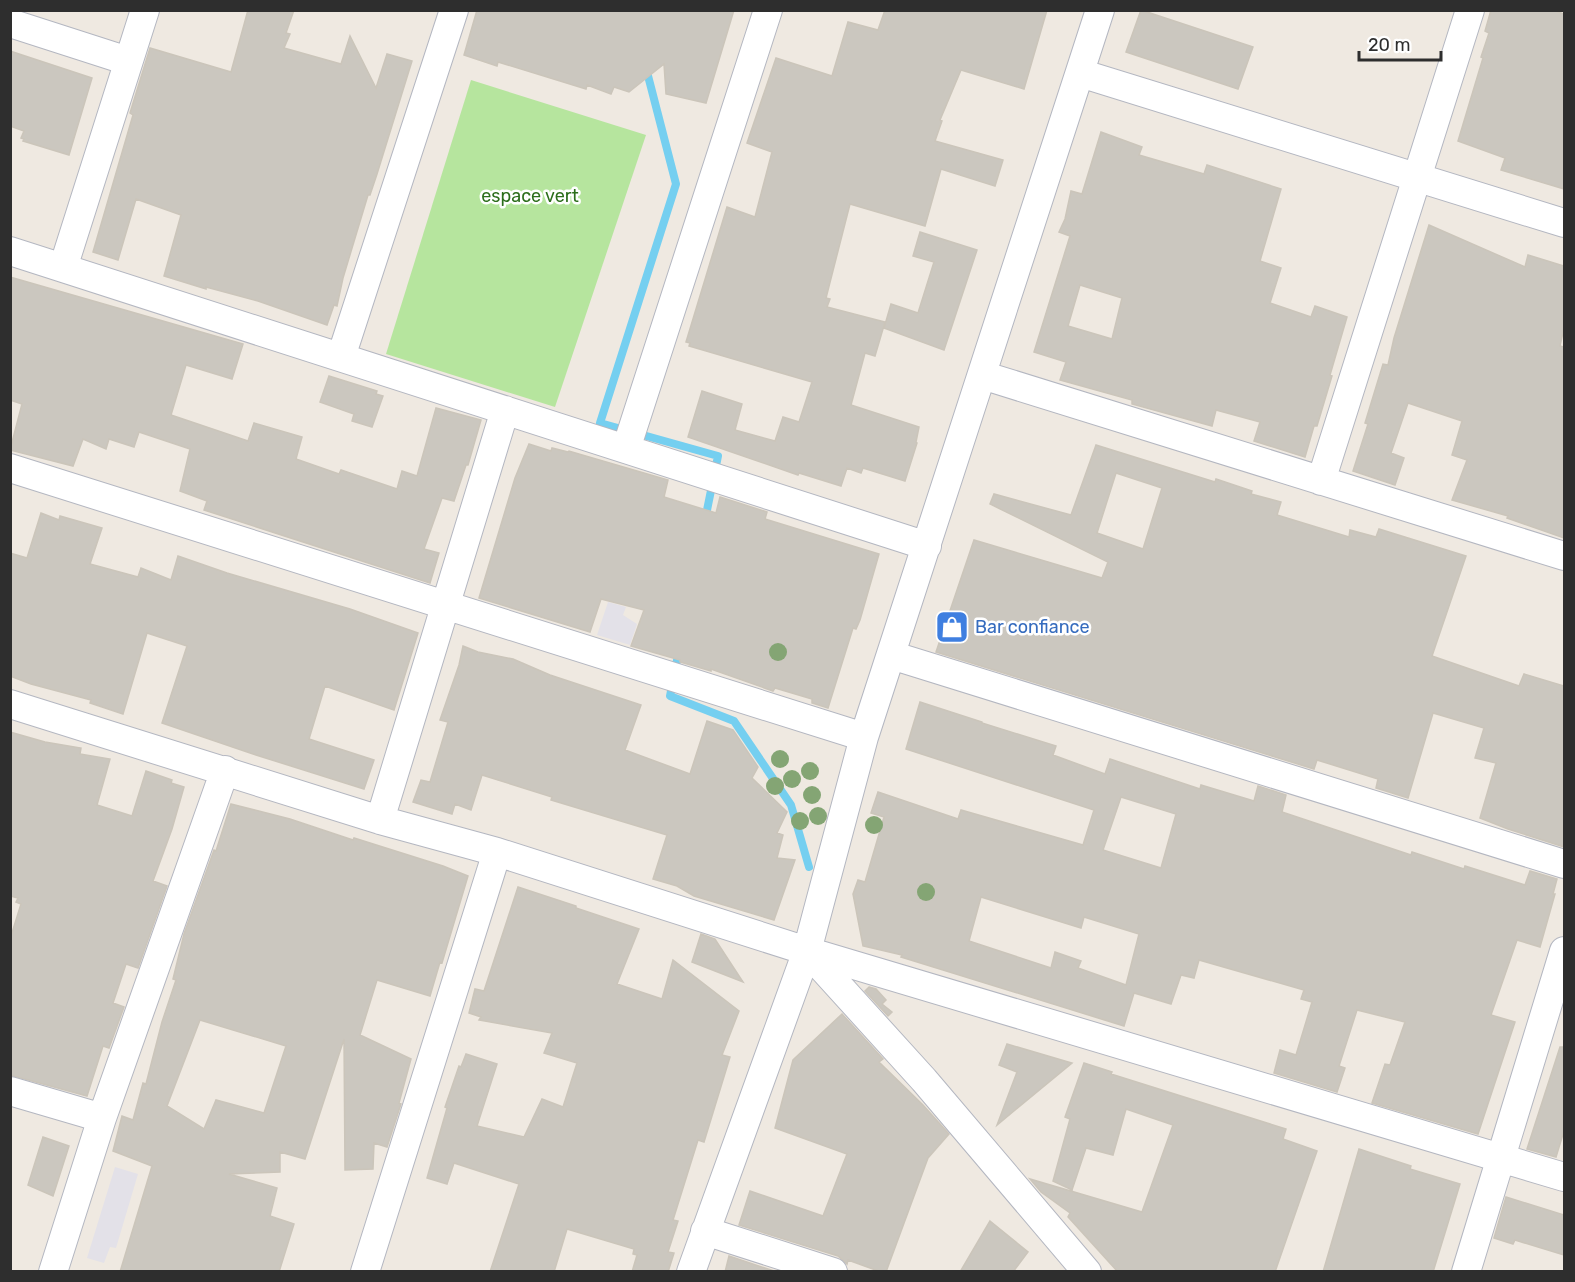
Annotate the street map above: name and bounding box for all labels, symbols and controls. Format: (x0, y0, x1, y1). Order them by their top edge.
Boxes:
scale bar (1359, 24, 1442, 62)
text: 20 m (1368, 34, 1410, 56)
park label: espace vert (481, 185, 579, 207)
shop icon: Bar confiance (934, 609, 970, 645)
place label: Bar confiance (975, 616, 1090, 638)

